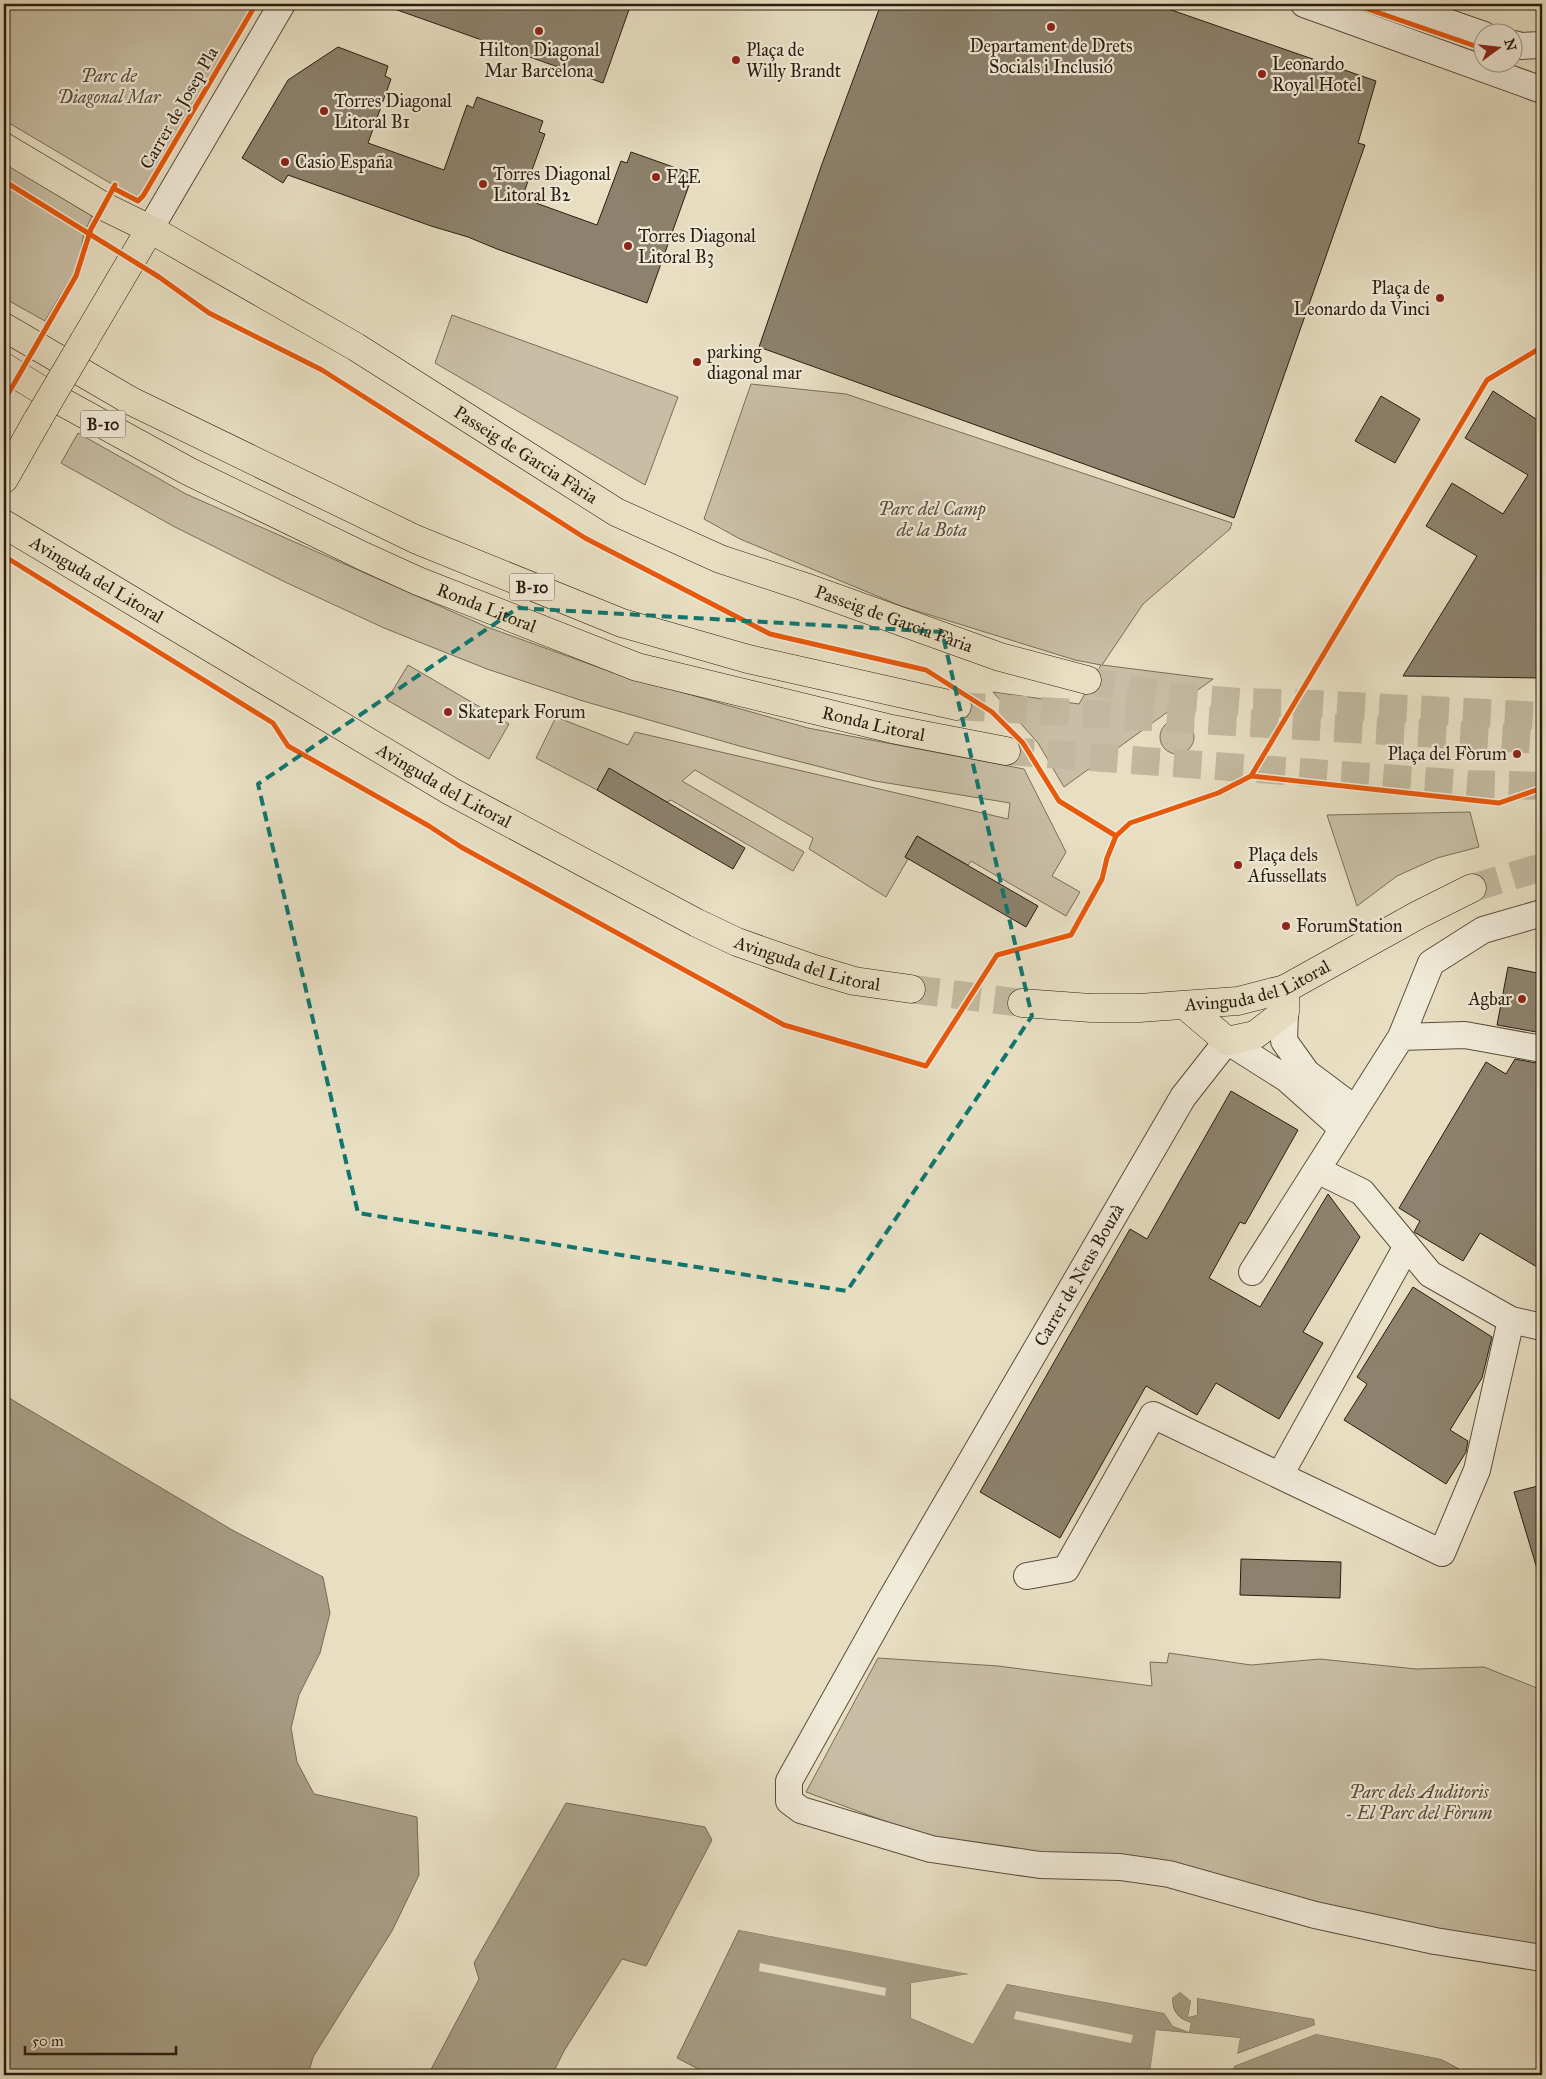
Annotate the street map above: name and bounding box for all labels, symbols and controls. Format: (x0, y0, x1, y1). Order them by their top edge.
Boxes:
marker: Departament de Drets Socials i Inclusió (1045, 21, 1057, 33)
north arrow (1474, 22, 1524, 72)
marker: Hilton Diagonal Mar Barcelona (533, 25, 545, 37)
place label: Departament de Drets Socials i Inclusió (969, 35, 1133, 78)
text: N (1500, 37, 1520, 53)
place label: Hilton Diagonal Mar Barcelona (478, 39, 600, 82)
place label: Plaça de Willy Brandt (746, 39, 842, 82)
street label: Carrer de Josep Pla (135, 43, 224, 174)
place label: Leonardo Royal Hotel (1272, 53, 1362, 96)
marker: Plaça de Willy Brandt (730, 54, 742, 66)
park label: Parc de Diagonal Mar (57, 65, 162, 108)
marker: Leonardo Royal Hotel (1256, 68, 1268, 80)
place label: Torres Diagonal Litoral B1 (334, 90, 452, 133)
marker: Torres Diagonal Litoral B1 (318, 105, 330, 117)
place label: Casio España (295, 151, 393, 173)
marker: Casio España (279, 156, 291, 168)
place label: Torres Diagonal Litoral B2 (493, 163, 611, 206)
place label: F4E (666, 166, 701, 188)
marker: F4E (650, 171, 662, 183)
marker: Torres Diagonal Litoral B2 (477, 178, 489, 190)
place label: Torres Diagonal Litoral B3 (638, 225, 756, 268)
marker: Torres Diagonal Litoral B3 (622, 240, 634, 252)
place label: Plaça de Leonardo da Vinci (1294, 277, 1430, 320)
marker: Plaça de Leonardo da Vinci (1434, 292, 1446, 304)
place label: parking diagonal mar (706, 341, 802, 385)
marker: parking diagonal mar (691, 356, 703, 368)
street label: Passeig de Garcia Fària (450, 401, 602, 509)
road number: B-10 (80, 410, 126, 438)
park label: Parc del Camp de la Bota (878, 498, 986, 541)
street label: Avinguda del Litoral (25, 531, 168, 628)
road number: B-10 (510, 574, 554, 600)
street label: Ronda Litoral (434, 578, 540, 637)
street label: Passeig de Garcia Fària (812, 581, 976, 657)
place label: Skatepark Forum (458, 701, 586, 723)
street label: Ronda Litoral (820, 701, 927, 746)
marker: Skatepark Forum (442, 706, 454, 718)
street label: Avinguda del Litoral (372, 738, 515, 833)
place label: Plaça del Fòrum (1387, 743, 1507, 765)
marker: Plaça del Fòrum (1511, 748, 1523, 760)
place label: Plaça dels Afussellats (1247, 844, 1327, 887)
marker: Plaça dels Afussellats (1232, 859, 1244, 871)
place label: ForumStation (1296, 915, 1403, 937)
marker: ForumStation (1280, 920, 1292, 932)
street label: Avinguda del Litoral (730, 931, 882, 996)
street label: Avinguda del Litoral (1183, 955, 1334, 1016)
place label: Agbar (1467, 988, 1512, 1011)
marker: Agbar (1516, 993, 1528, 1005)
street label: Carrer de Neus Bouzà (1029, 1199, 1129, 1350)
park label: Parc dels Auditoris - El Parc del Fòrum (1346, 1781, 1493, 1824)
scale bar (25, 2024, 176, 2056)
text: 50 m (32, 2032, 64, 2050)

